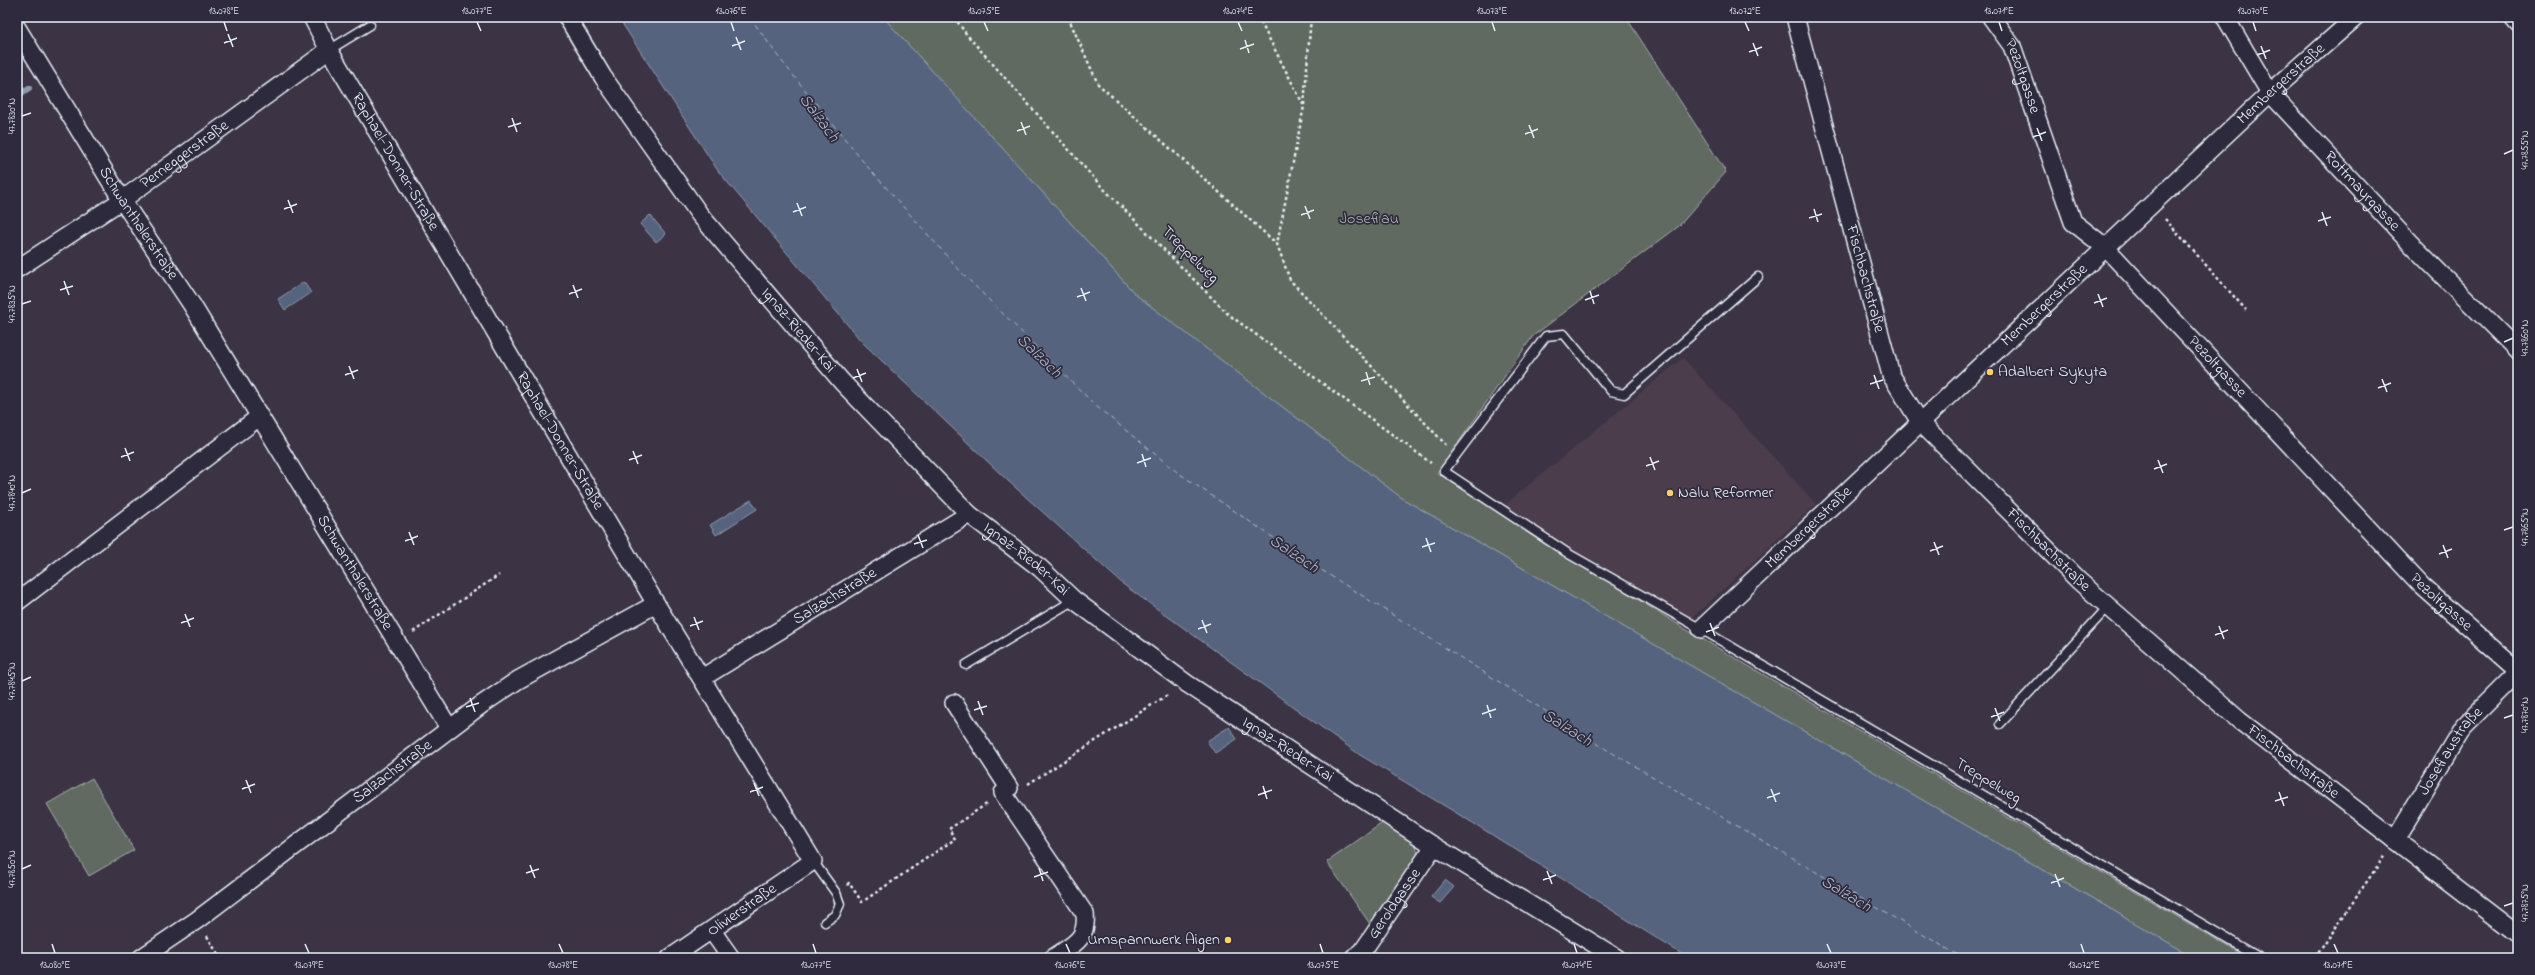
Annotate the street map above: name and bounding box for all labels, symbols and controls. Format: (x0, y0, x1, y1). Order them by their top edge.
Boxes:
text: 13.078°E (209, 4, 239, 19)
text: 13.077°E (462, 4, 492, 19)
text: 13.076°E (716, 4, 746, 19)
text: 13.075°E (968, 4, 1000, 19)
text: 13.074°E (1223, 4, 1253, 19)
text: 13.073°E (1477, 4, 1507, 19)
text: 13.072°E (1729, 4, 1761, 19)
text: 13.071°E (1984, 4, 2014, 19)
text: 13.070°E (2238, 4, 2268, 19)
street label: Pezoltgasse (1998, 34, 2047, 118)
street label: Membergerstraße (2231, 37, 2331, 130)
street label: Raphael-Donner-Straße (345, 88, 446, 236)
water label: Salzach (793, 89, 846, 148)
text: 47.7830°N (5, 98, 20, 134)
street label: Perneggerstraße (135, 114, 235, 195)
text: 47.7855°N (2518, 130, 2533, 170)
street label: Rottmayrgasse (2318, 146, 2406, 238)
street label: Schwanthalerstraße (92, 162, 185, 286)
park label: Josefiau (1339, 207, 1399, 231)
street label: Treppelweg (1156, 221, 1224, 289)
street label: Fischbachstraße (1839, 221, 1891, 336)
street label: Membergerstraße (1996, 258, 2094, 352)
street label: Ignaz-Rieder-Kai (755, 282, 841, 378)
text: 47.7835°N (5, 285, 20, 323)
text: 47.7860°N (2518, 320, 2533, 356)
water label: Salzach (1011, 328, 1068, 385)
street label: Pezoltgasse (2182, 331, 2253, 404)
place label: Adalbert Sykyta (1998, 360, 2107, 384)
street label: Raphael-Donner-Straße (510, 367, 610, 515)
marker: Adalbert Sykyta (1985, 367, 1995, 377)
text: 47.7840°N (5, 475, 20, 511)
street label: Membergerstraße (1760, 480, 1858, 575)
place label: Nalu Reformer (1678, 481, 1774, 505)
marker: Nalu Reformer (1665, 488, 1675, 498)
street label: Fischbachstraße (2000, 502, 2096, 598)
text: 47.7865°N (2518, 508, 2533, 546)
street label: Schwanthalerstraße (310, 510, 399, 636)
street label: Ignaz-Rieder-Kai (978, 517, 1075, 602)
water label: Salzach (1264, 528, 1324, 580)
street label: Salzachstraße (788, 561, 882, 631)
street label: Pezoltgasse (2404, 568, 2478, 638)
text: 47.7845°N (5, 662, 20, 700)
text: 47.7870°N (2518, 697, 2533, 733)
street label: Josefiaustraße (2413, 701, 2489, 800)
water label: Salzach (1537, 703, 1598, 754)
street label: Ignaz-Rieder-Kai (1237, 711, 1338, 789)
street label: Fischbachstraße (2241, 718, 2345, 805)
street label: Salzachstraße (348, 733, 438, 810)
street label: Treppelweg (1950, 752, 2026, 810)
text: 47.7850°N (5, 850, 20, 888)
street label: Geroldgasse (1362, 863, 1428, 944)
water label: Salzach (1816, 869, 1877, 919)
street label: Olivierstraße (702, 877, 782, 943)
text: 47.7875°N (2518, 884, 2533, 922)
place label: Umspannwerk Aigen (1088, 928, 1220, 952)
marker: Umspannwerk Aigen (1223, 935, 1233, 945)
text: 13.080°E (40, 958, 70, 973)
text: 13.079°E (294, 958, 324, 973)
text: 13.078°E (548, 958, 578, 973)
text: 13.077°E (801, 958, 831, 973)
text: 13.076°E (1055, 958, 1085, 973)
text: 13.075°E (1307, 958, 1339, 973)
text: 13.074°E (1562, 958, 1592, 973)
text: 13.073°E (1816, 958, 1846, 973)
text: 13.072°E (2068, 958, 2100, 973)
text: 13.071°E (2323, 958, 2353, 973)

